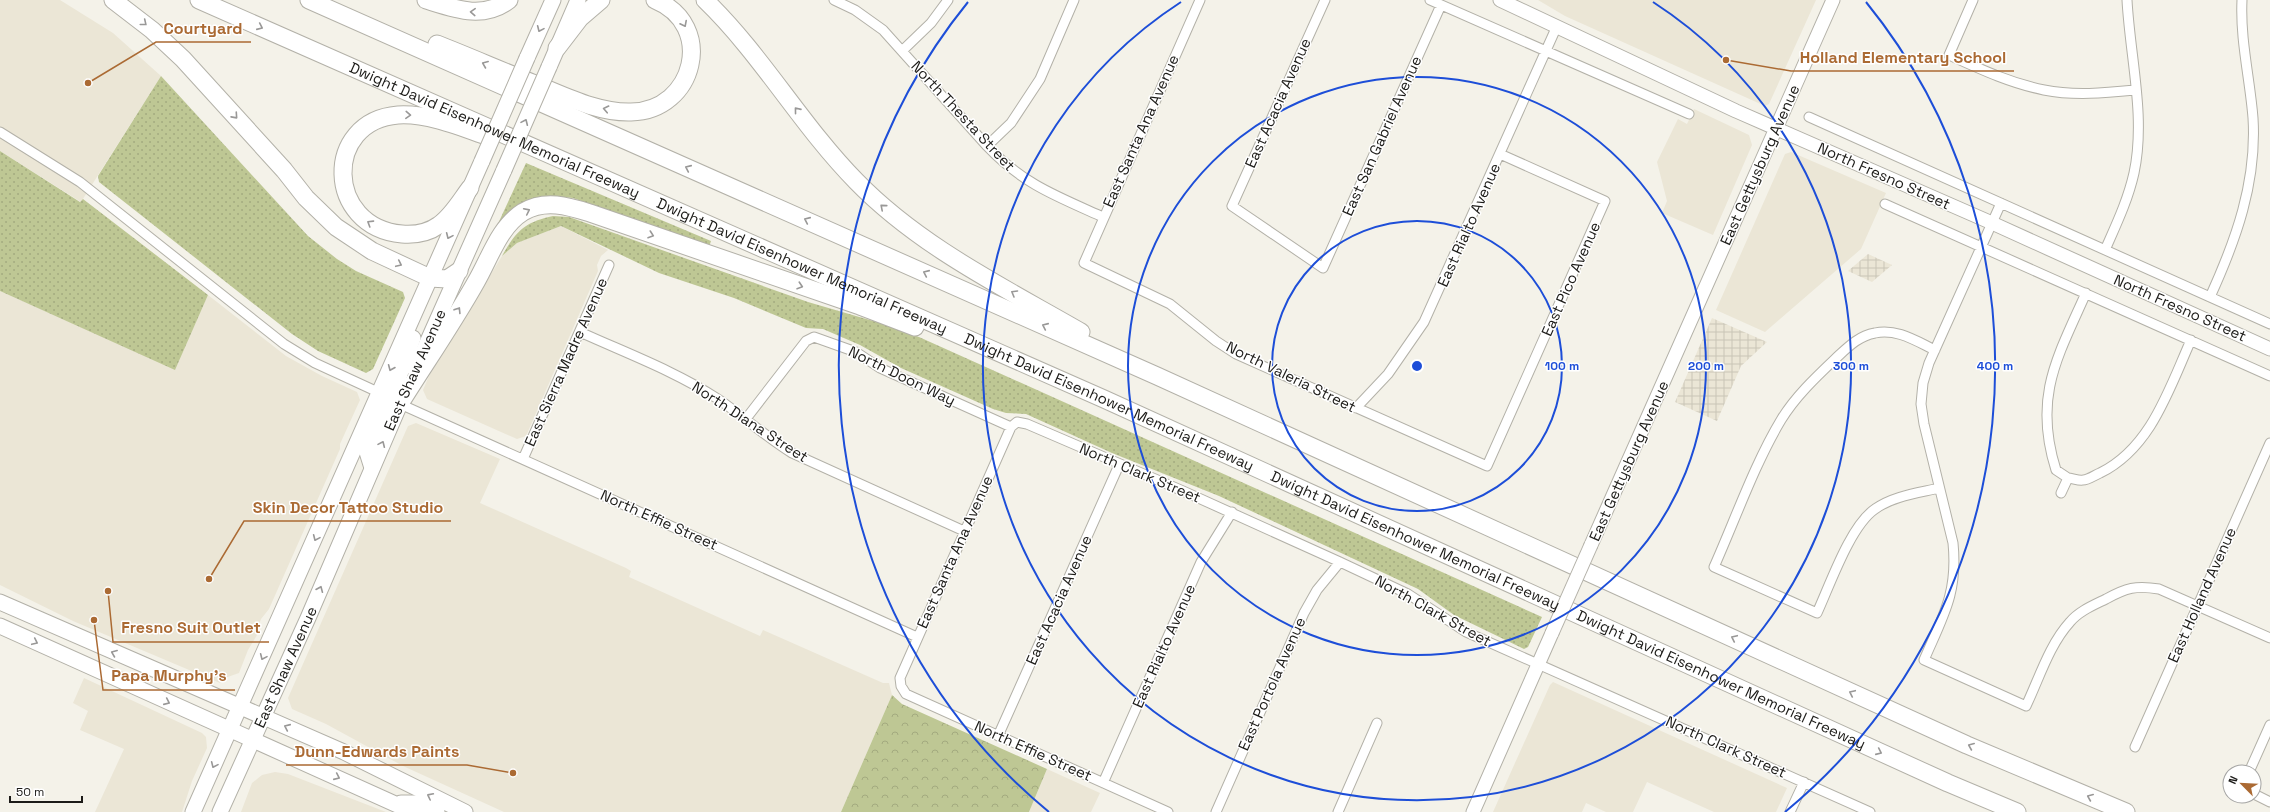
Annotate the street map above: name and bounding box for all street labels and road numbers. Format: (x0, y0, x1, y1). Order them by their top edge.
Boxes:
street label: East Acacia Avenue (1240, 35, 1315, 171)
street label: East Santa Ana Avenue (1098, 51, 1183, 210)
street label: East San Gabriel Avenue (1338, 53, 1425, 219)
street label: North Thesta Street (907, 56, 1020, 175)
street label: Dwight David Eisenhower Memorial Freeway (347, 58, 643, 202)
street label: East Gettysburg Avenue (1716, 82, 1804, 248)
street label: North Fresno Street (1815, 138, 1954, 213)
street label: East Rialto Avenue (1433, 160, 1504, 290)
street label: Dwight David Eisenhower Memorial Freeway (654, 193, 950, 338)
street label: East Pico Avenue (1537, 219, 1604, 339)
street label: North Fresno Street (2111, 270, 2250, 345)
street label: East Sierra Madre Avenue (520, 274, 611, 449)
street label: East Shaw Avenue (379, 306, 450, 434)
street label: Dwight David Eisenhower Memorial Freeway (961, 329, 1257, 475)
street label: North Valeria Street (1223, 337, 1359, 416)
street label: North Doon Way (846, 341, 959, 410)
street label: North Diana Street (689, 377, 812, 466)
street label: East Gettysburg Avenue (1585, 378, 1673, 544)
street label: North Clark Street (1077, 438, 1204, 507)
street label: Dwight David Eisenhower Memorial Freeway (1268, 466, 1563, 614)
street label: East Santa Ana Avenue (912, 472, 997, 631)
street label: North Effie Street (598, 485, 721, 554)
street label: East Holland Avenue (2163, 524, 2240, 665)
street label: East Acacia Avenue (1021, 532, 1096, 668)
street label: North Clark Street (1372, 571, 1495, 650)
street label: East Rialto Avenue (1128, 581, 1199, 711)
street label: East Shaw Avenue (249, 603, 321, 731)
street label: Dwight David Eisenhower Memorial Freeway (1574, 605, 1869, 753)
street label: East Portola Avenue (1234, 614, 1310, 753)
street label: North Clark Street (1663, 711, 1790, 782)
street label: North Effie Street (972, 716, 1095, 785)

